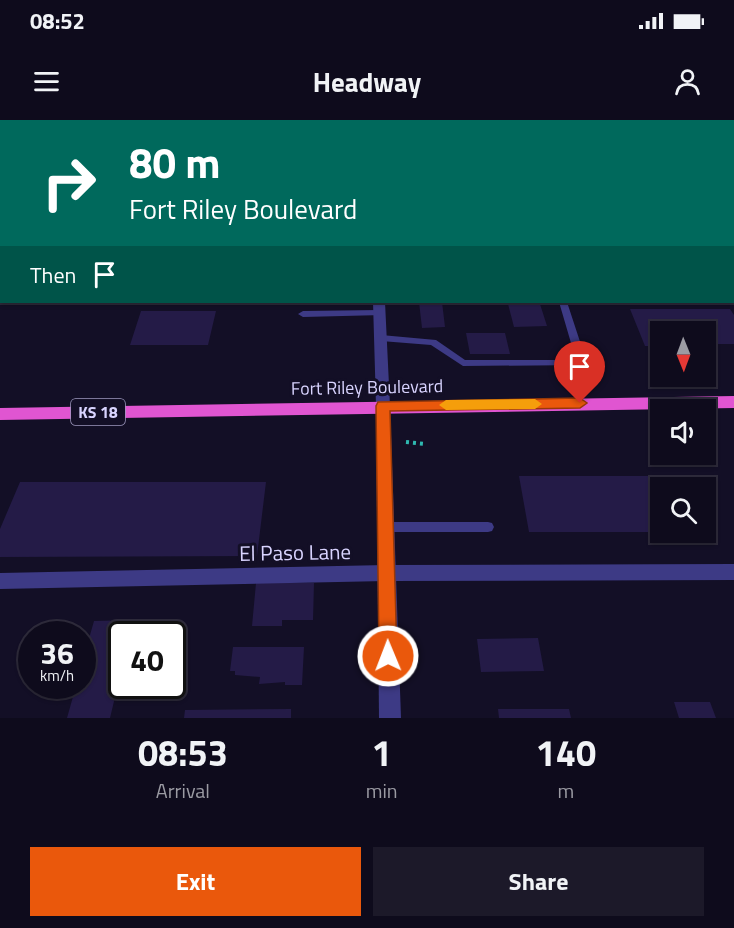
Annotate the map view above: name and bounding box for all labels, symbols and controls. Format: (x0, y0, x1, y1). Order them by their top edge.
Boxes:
text: 08:52 (30, 4, 85, 38)
text: Headway (313, 61, 421, 102)
icon: menu (30, 65, 63, 98)
icon: person (671, 65, 704, 98)
text: 80 m (129, 130, 221, 194)
icon: right (30, 144, 108, 222)
text: Fort Riley Boulevard (129, 188, 357, 229)
text: Then (30, 258, 76, 292)
icon: arrive (88, 258, 121, 291)
north arrow (650, 321, 716, 387)
map controls (650, 321, 716, 543)
pin (554, 341, 605, 403)
icon: arrive (563, 350, 596, 383)
street label: Fort Riley Boulevard (291, 372, 443, 402)
road number: KS 18 (71, 399, 125, 425)
button: sound (650, 399, 716, 465)
button: search (650, 477, 716, 543)
street label: El Paso Lane (239, 535, 351, 569)
speed limit sign: 40 (108, 621, 186, 699)
position arrow (356, 624, 420, 688)
text: 36 (40, 630, 74, 676)
text: km/h (40, 664, 74, 687)
text: 08:53 (138, 725, 228, 780)
text: 1 (372, 725, 392, 780)
text: 140 (536, 725, 596, 780)
text: Arrival (156, 775, 210, 806)
text: min (366, 775, 398, 806)
text: m (557, 775, 574, 806)
button: Exit (30, 847, 361, 916)
button: Share (373, 847, 704, 916)

